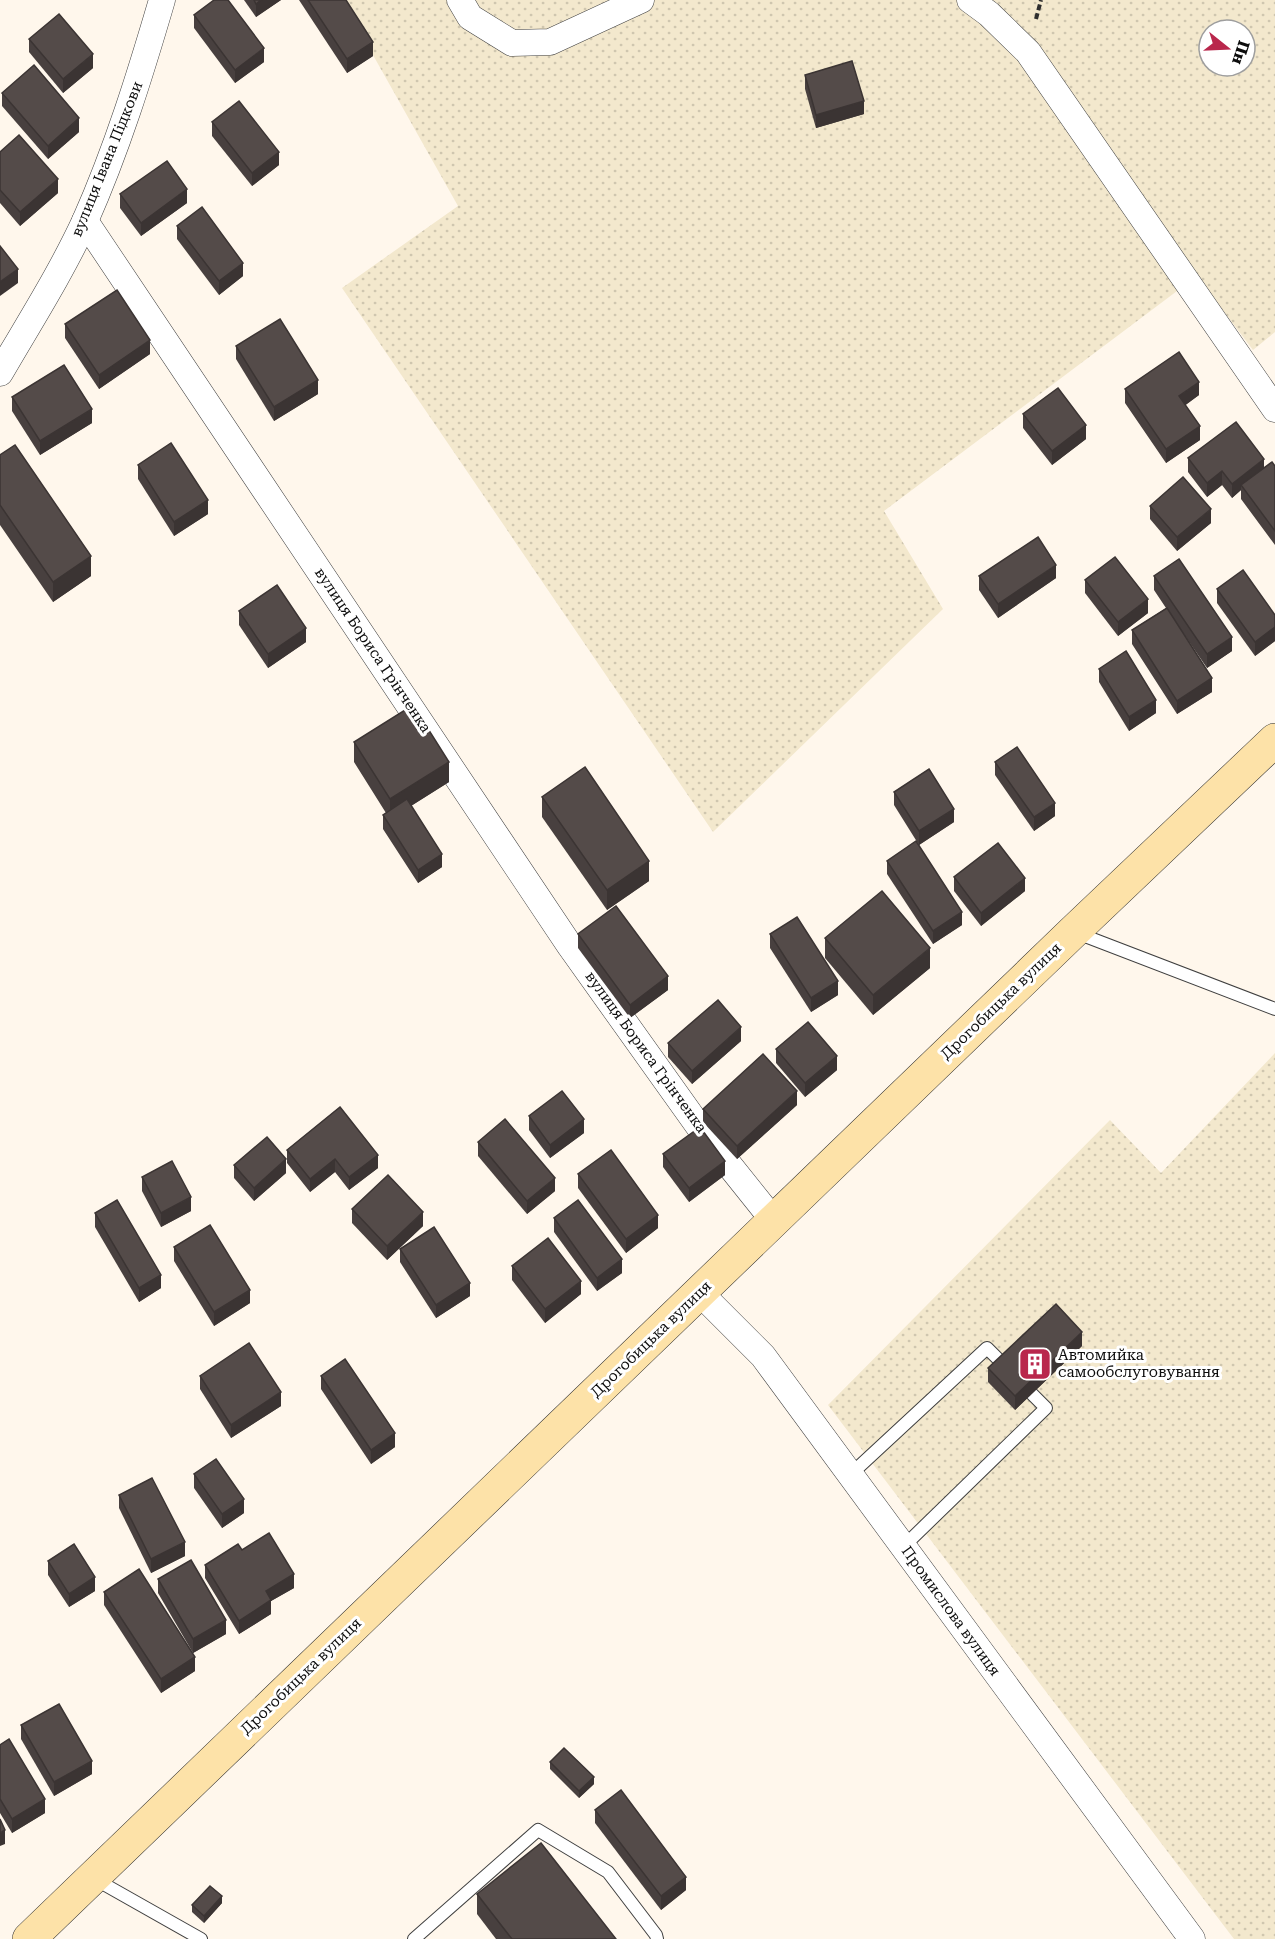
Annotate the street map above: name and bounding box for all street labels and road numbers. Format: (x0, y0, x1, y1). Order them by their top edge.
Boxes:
street label: вулиця Івана Підкови (68, 79, 146, 239)
street label: вулиця Бориса Грінченка (311, 564, 435, 736)
street label: Дрогобицька вулиця (937, 939, 1065, 1063)
street label: вулиця Бориса Грінченка (581, 968, 711, 1136)
street label: Дрогобицька вулиця (587, 1277, 715, 1401)
street label: Промислова вулиця (898, 1543, 1004, 1679)
street label: Дрогобицька вулиця (237, 1614, 365, 1738)

